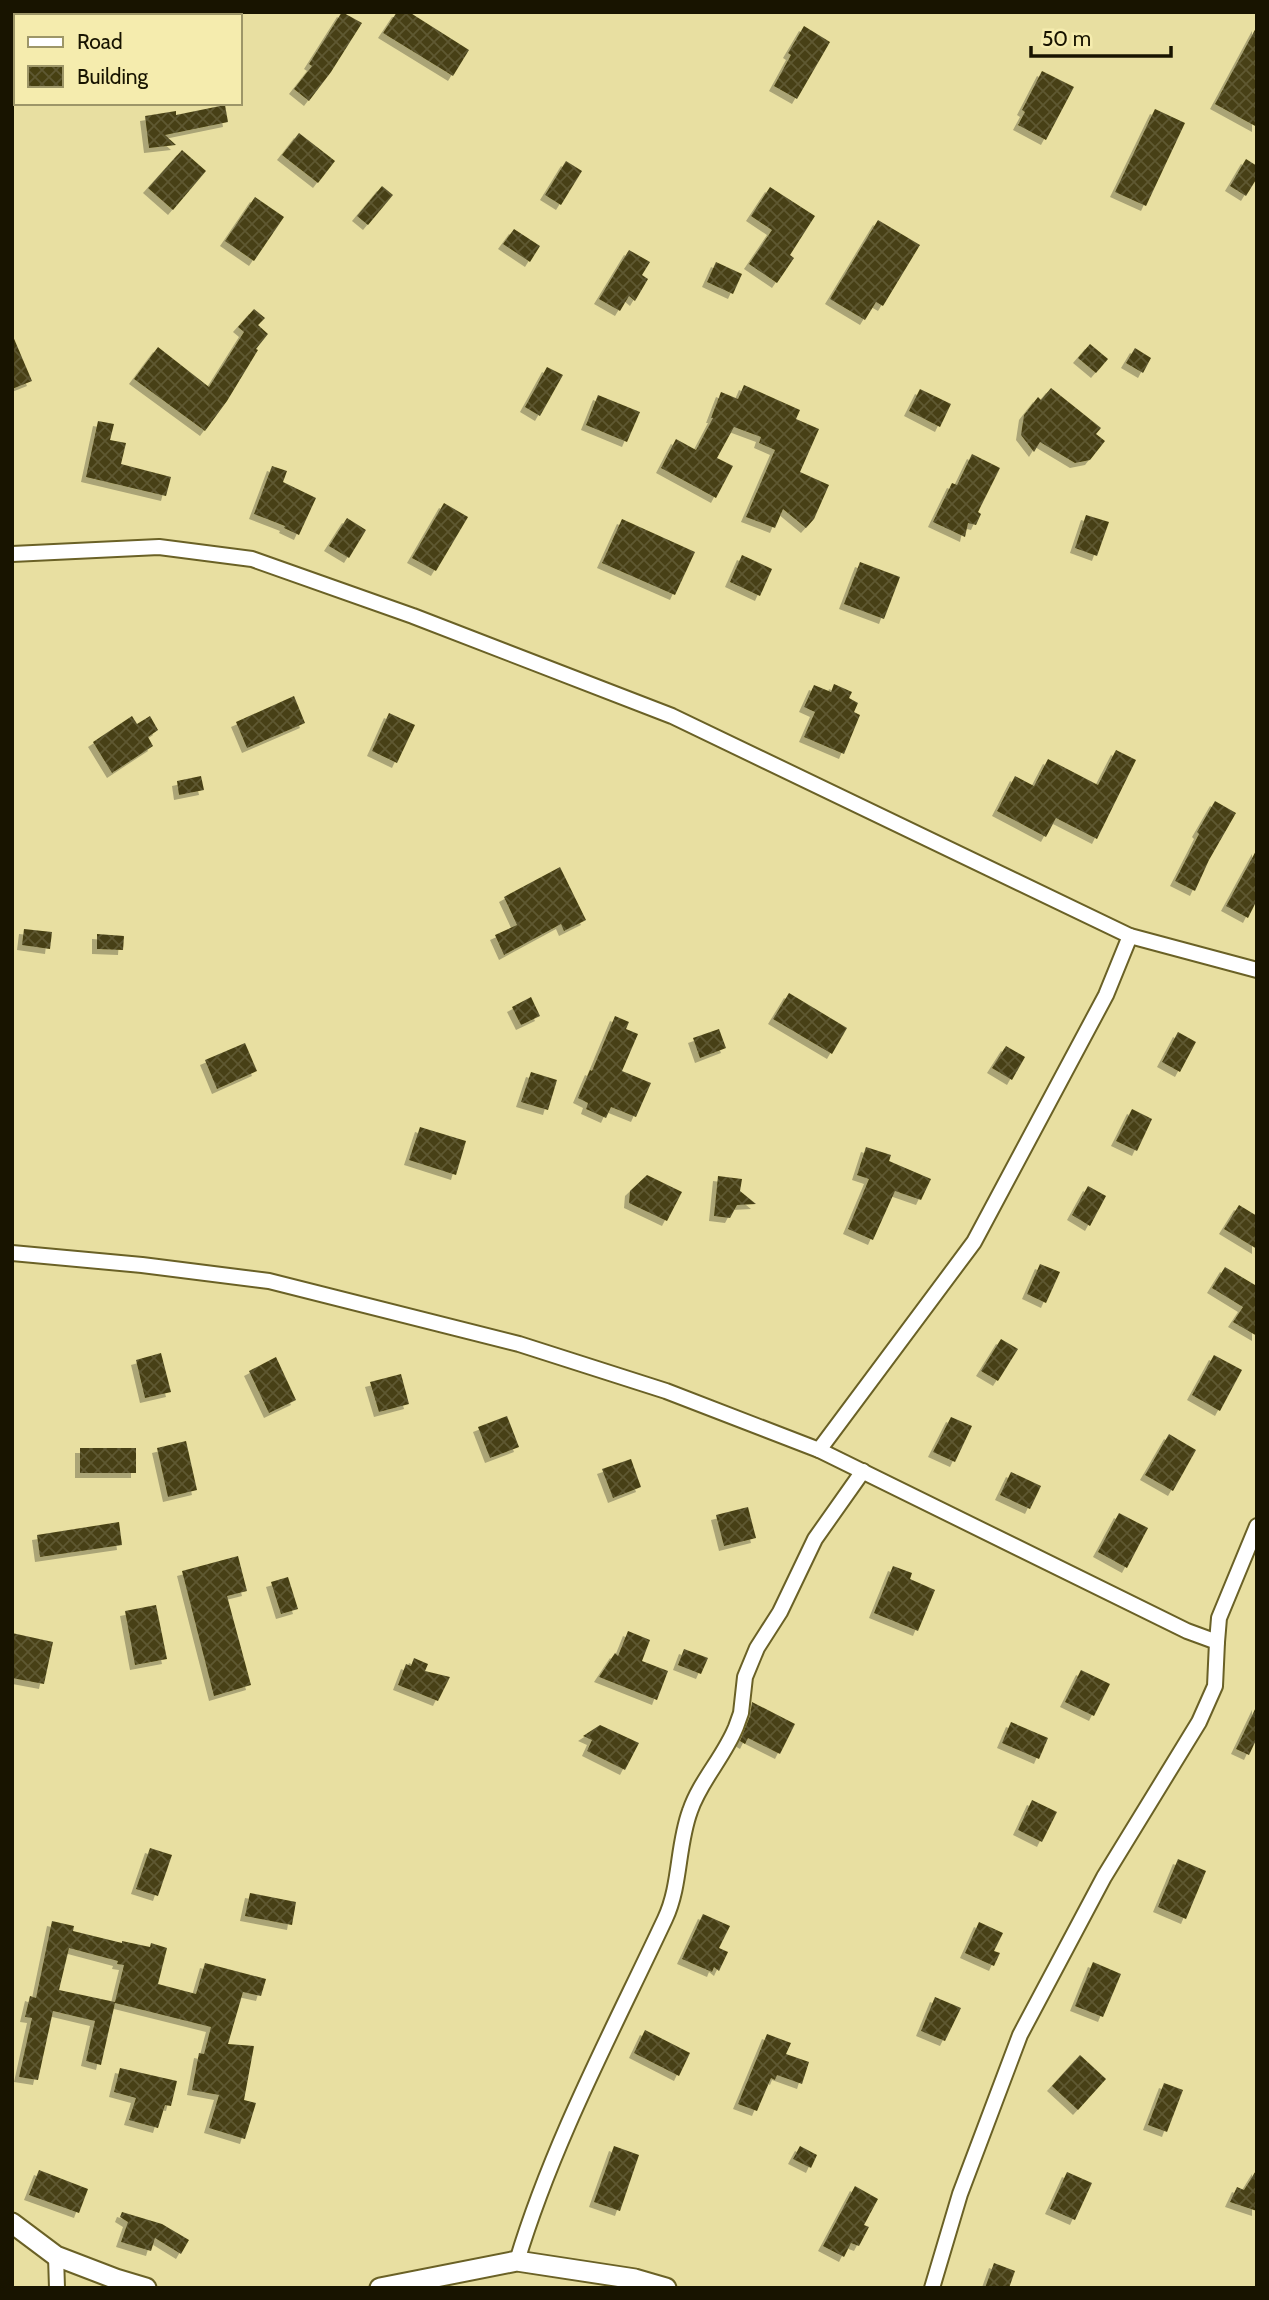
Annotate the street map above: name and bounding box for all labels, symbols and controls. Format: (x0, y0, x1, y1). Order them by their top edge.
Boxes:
legend (14, 14, 242, 105)
scale bar (1031, 14, 1171, 58)
text: 50 m (1042, 26, 1091, 51)
text: Road (77, 29, 123, 54)
text: Building (77, 64, 149, 89)

